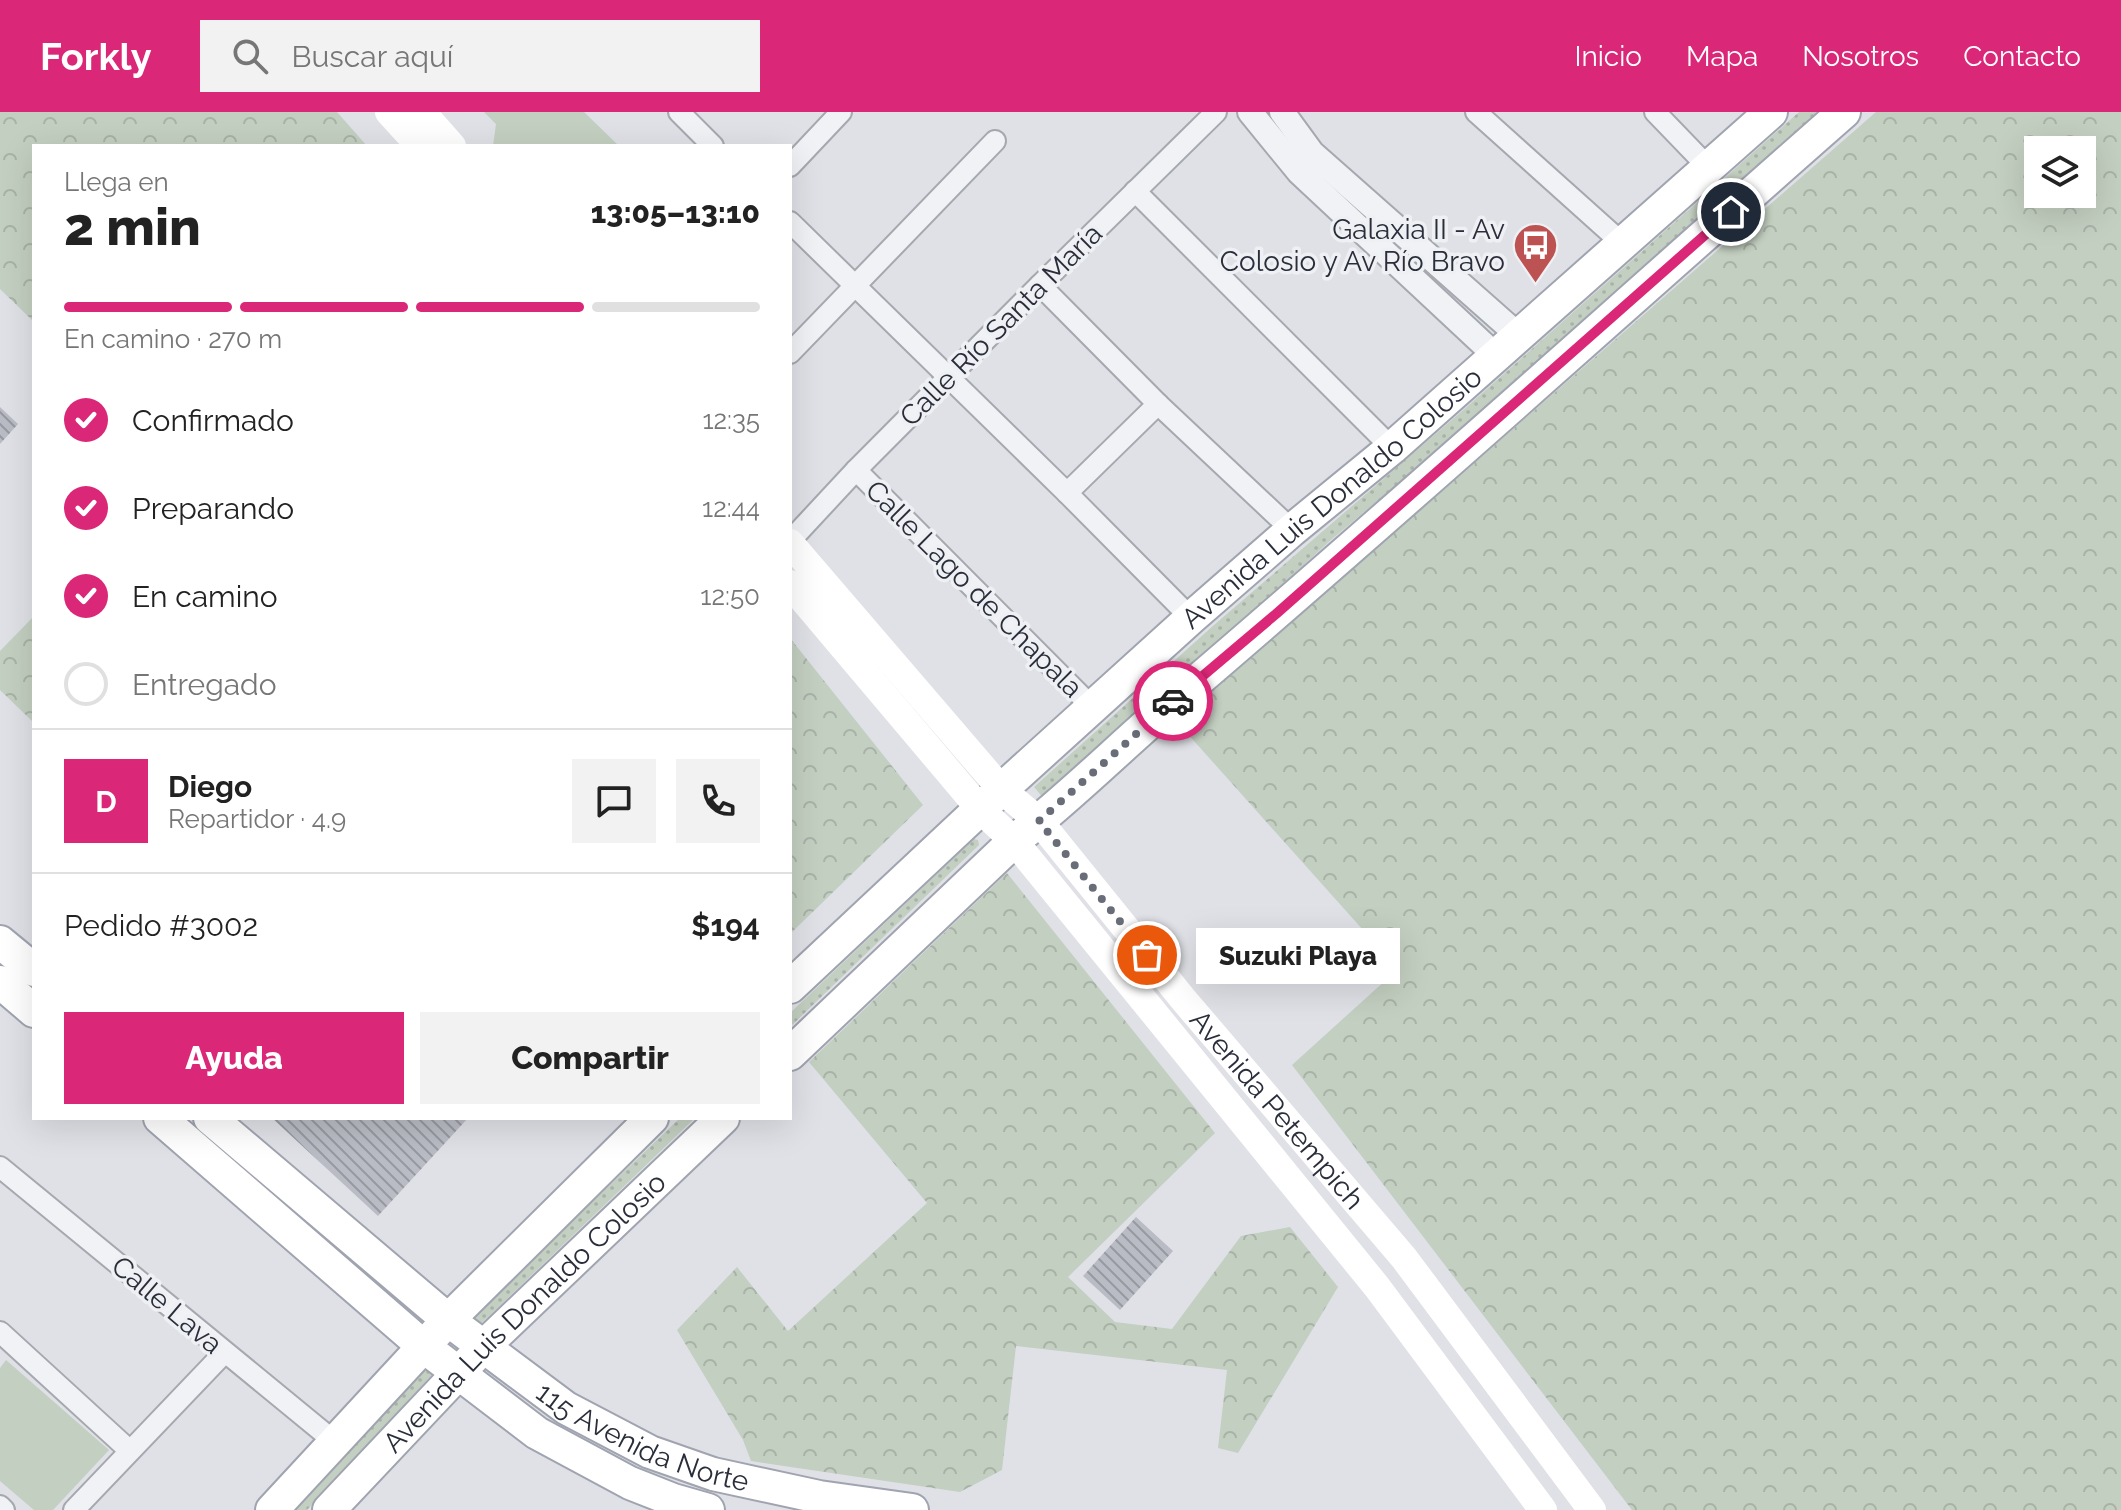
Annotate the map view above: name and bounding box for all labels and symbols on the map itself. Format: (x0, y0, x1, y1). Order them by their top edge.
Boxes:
pin (1697, 178, 1765, 246)
place label: Galaxia II - Av Colosio y Av Río Bravo (1220, 213, 1505, 278)
street label: Calle Río Santa María (893, 217, 1109, 433)
bus stop icon: Galaxia II - Av Colosio y Av Río Bravo (1512, 221, 1560, 284)
street label: Avenida Luis Donaldo Colosio (1175, 360, 1488, 635)
street label: Calle Lago de Chapala (859, 474, 1089, 704)
courier (1133, 661, 1213, 741)
pin (1113, 921, 1181, 989)
callout: Suzuki Playa (1195, 927, 1399, 983)
street label: Avenida Petempich (1183, 1003, 1371, 1216)
street label: Avenida Luis Donaldo Colosio (376, 1165, 672, 1459)
street label: Calle Lava (105, 1249, 229, 1361)
street label: 115 Avenida Norte (530, 1375, 752, 1498)

